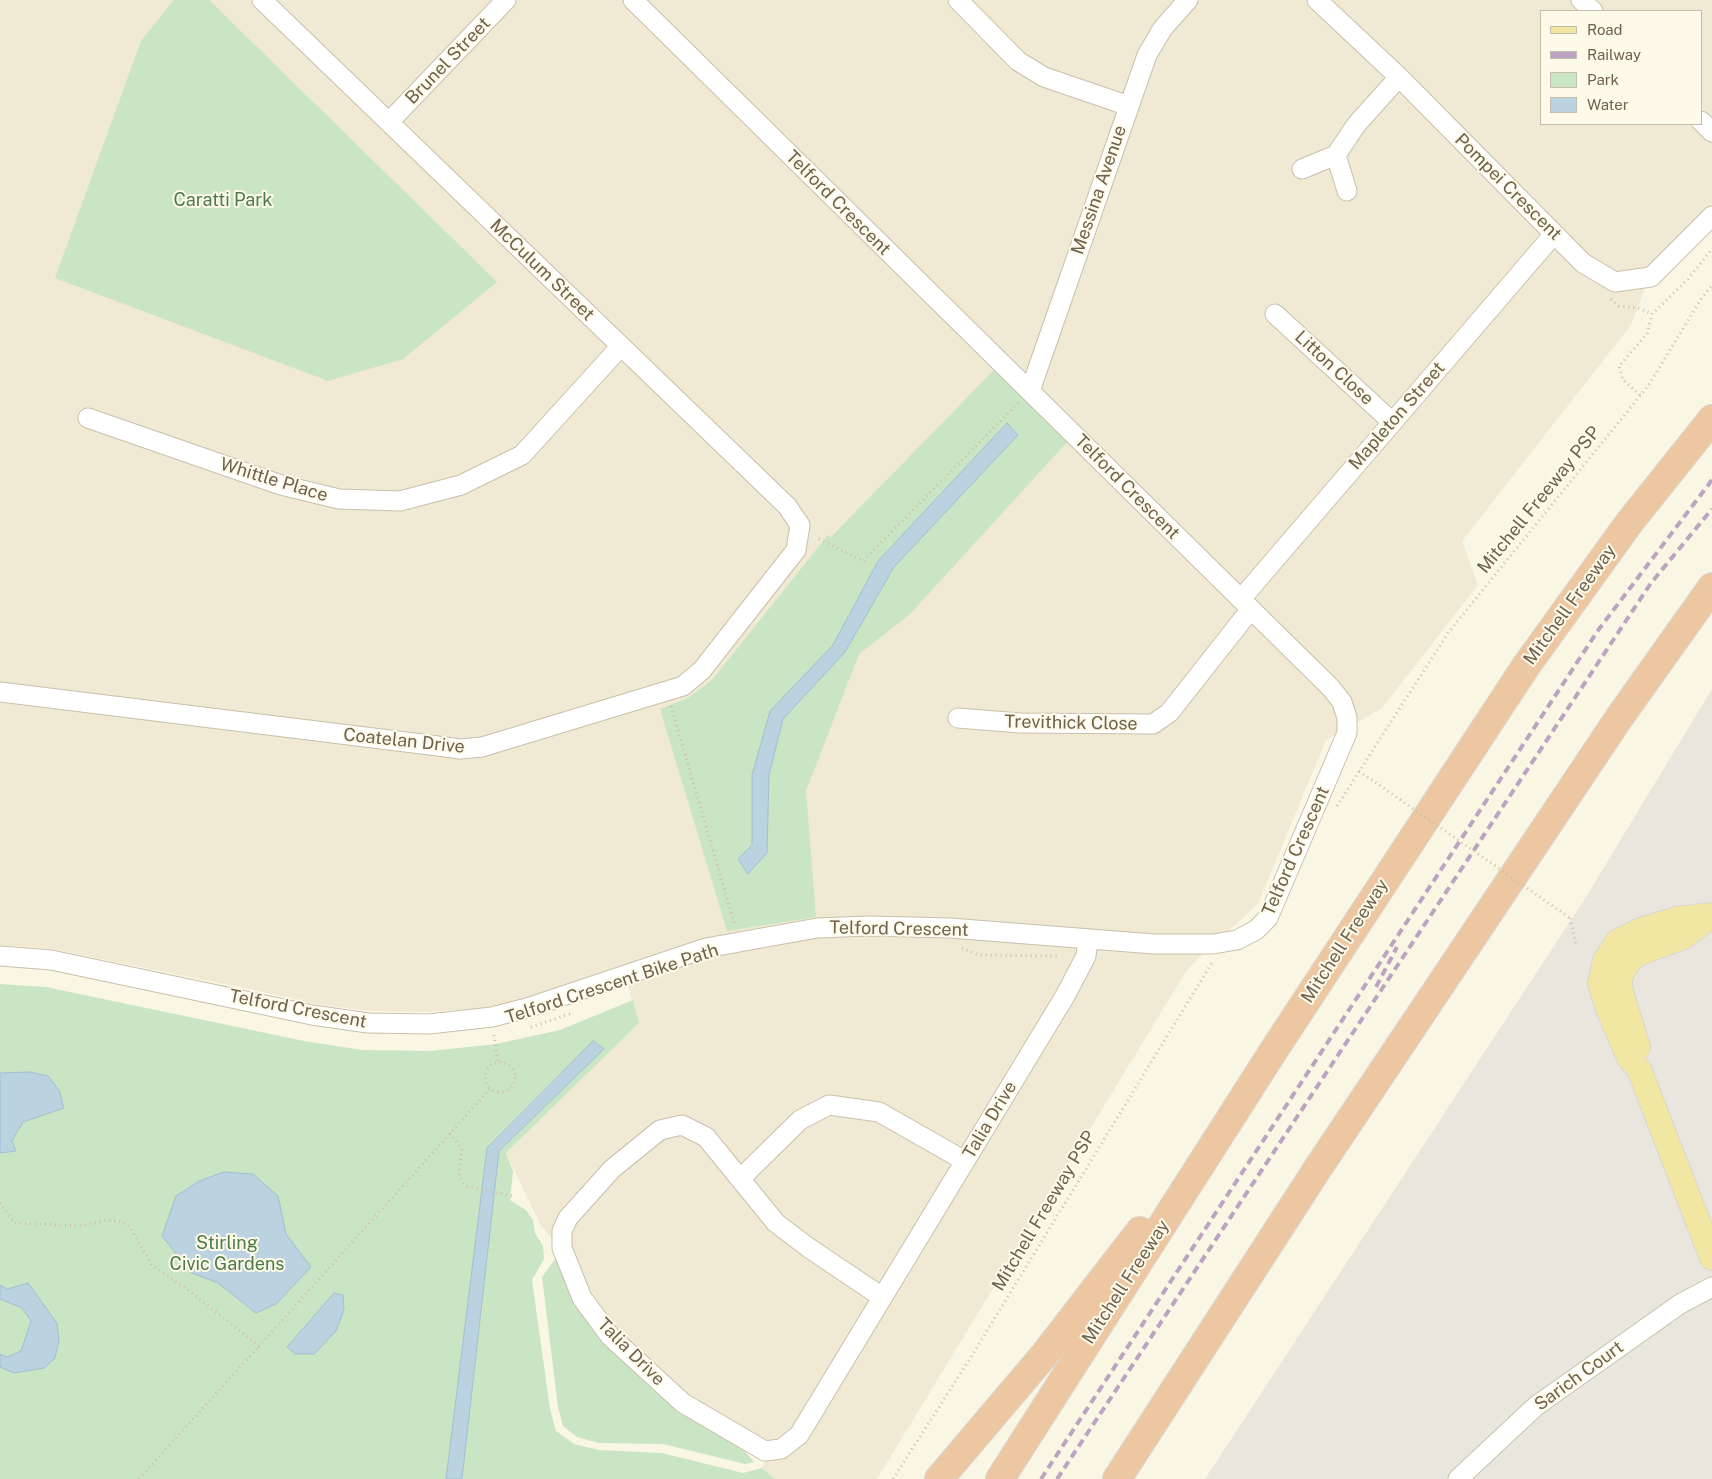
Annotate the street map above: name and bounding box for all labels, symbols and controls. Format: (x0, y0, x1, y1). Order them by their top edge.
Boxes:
legend (1540, 10, 1702, 125)
street label: Brunel Street (401, 13, 495, 109)
text: Road (1587, 21, 1623, 38)
text: Railway (1587, 46, 1641, 63)
text: Park (1587, 71, 1619, 88)
text: Water (1587, 96, 1629, 113)
street label: Messina Avenue (1067, 123, 1131, 257)
street label: Pompei Crescent (1450, 129, 1566, 245)
street label: Telford Crescent (781, 146, 895, 260)
park label: Caratti Park (174, 189, 272, 211)
street label: McCulum Street (485, 215, 599, 325)
street label: Litton Close (1290, 326, 1378, 410)
street label: Mapleton Street (1344, 358, 1450, 474)
street label: Mitchell Freeway PSP (1473, 422, 1605, 578)
street label: Telford Crescent (1070, 430, 1184, 544)
street label: Whittle Place (218, 453, 330, 507)
street label: Mitchell Freeway (1519, 541, 1621, 669)
street label: Trevithick Close (1004, 711, 1138, 735)
street label: Coatelan Drive (342, 724, 466, 758)
street label: Telford Crescent (1258, 783, 1334, 919)
street label: Mitchell Freeway (1297, 875, 1393, 1007)
street label: Telford Crescent (829, 917, 969, 941)
street label: Telford Crescent Bike Path (503, 939, 721, 1029)
street label: Telford Crescent (228, 985, 368, 1033)
street label: Talia Drive (958, 1077, 1022, 1163)
street label: Mitchell Freeway PSP (988, 1127, 1100, 1295)
street label: Mitchell Freeway (1078, 1216, 1174, 1348)
park label: Stirling Civic Gardens (170, 1232, 284, 1274)
street label: Talia Drive (593, 1314, 669, 1390)
street label: Sarich Court (1530, 1336, 1628, 1416)

